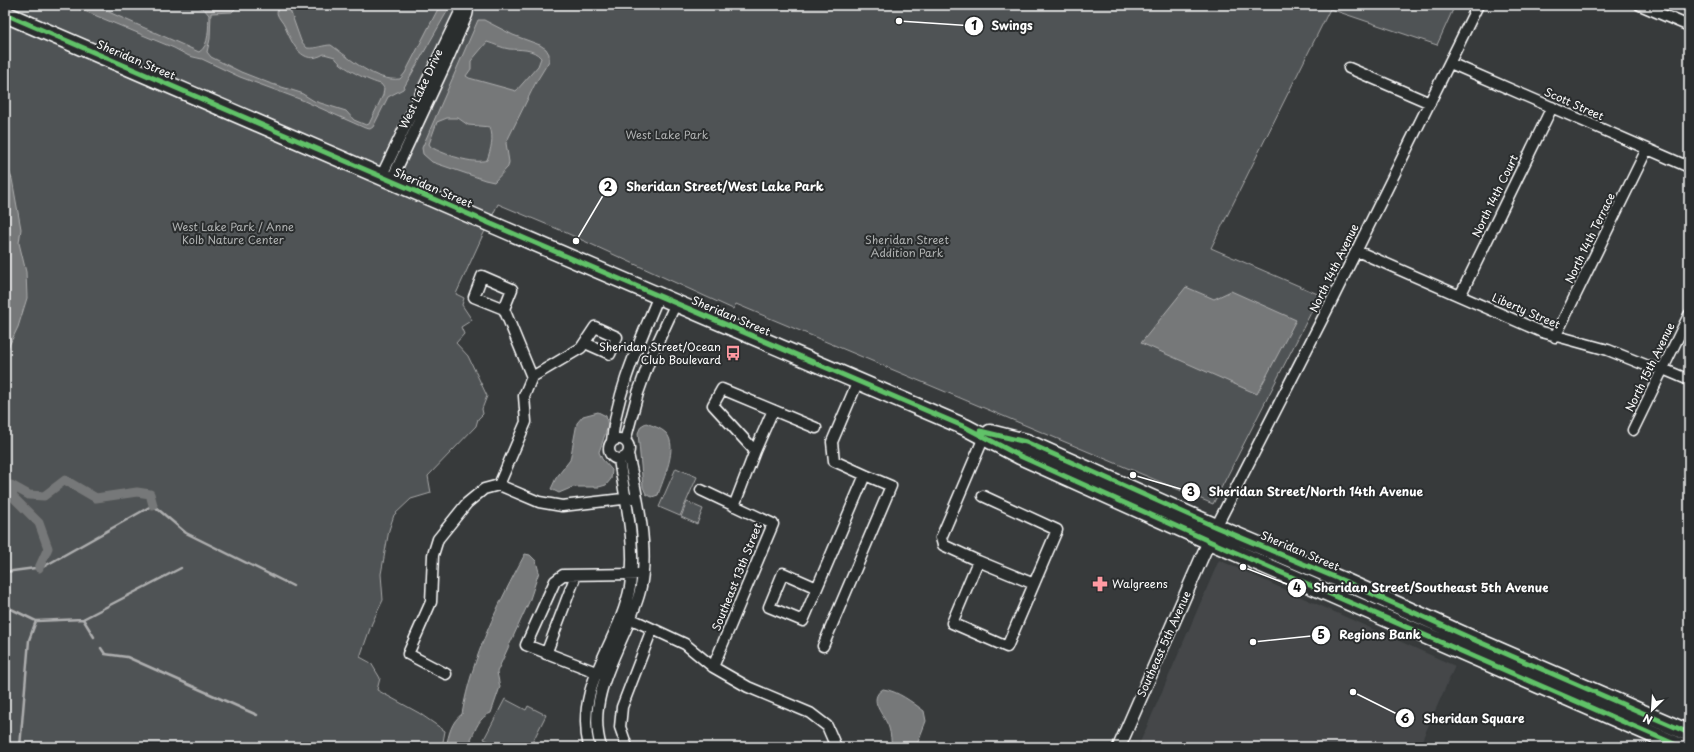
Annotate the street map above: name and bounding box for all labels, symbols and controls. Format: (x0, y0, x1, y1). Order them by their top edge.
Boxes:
callout: Swings (964, 14, 1041, 38)
text: 1 (971, 16, 977, 34)
text: Swings (991, 16, 1033, 34)
street label: Sheridan Street (94, 35, 179, 84)
street label: West Lake Drive (395, 46, 447, 132)
street label: Scott Street (1542, 83, 1607, 124)
park label: West Lake Park (626, 126, 709, 143)
street label: North 14th Court (1467, 151, 1522, 240)
street label: Sheridan Street (391, 163, 476, 212)
callout: Sheridan Street/West Lake Park (598, 175, 832, 199)
text: 2 (604, 177, 613, 195)
text: Sheridan Street/West Lake Park (626, 177, 824, 195)
street label: North 14th Terrace (1560, 190, 1619, 286)
park label: West Lake Park / Anne Kolb Nature Center (172, 218, 294, 248)
street label: North 14th Avenue (1305, 221, 1362, 315)
park label: Sheridan Street Addition Park (865, 231, 949, 261)
street label: Liberty Street (1489, 288, 1564, 333)
street label: Sheridan Street (689, 291, 774, 340)
street label: North 15th Avenue (1621, 319, 1679, 414)
place label: Sheridan Street/Ocean Club Boulevard (599, 338, 721, 368)
bus stop icon: Sheridan Street/Ocean Club Boulevard (724, 344, 742, 362)
callout: Sheridan Street/North 14th Avenue (1181, 480, 1431, 504)
text: 3 (1187, 482, 1195, 500)
text: Sheridan Street/North 14th Avenue (1209, 482, 1424, 500)
street label: Southeast 13th Street (707, 520, 766, 633)
street label: Sheridan Street (1258, 526, 1343, 575)
pharmacy icon: Walgreens (1091, 575, 1109, 593)
place label: Walgreens (1112, 575, 1168, 592)
callout: Sheridan Street/Southeast 5th Avenue (1287, 576, 1556, 600)
text: 4 (1293, 578, 1301, 596)
text: Sheridan Street/Southeast 5th Avenue (1313, 578, 1549, 596)
street label: Southeast 5th Avenue (1132, 587, 1195, 700)
callout: Regions Bank (1311, 623, 1429, 647)
text: 5 (1317, 625, 1325, 643)
text: Regions Bank (1339, 625, 1421, 643)
north arrow (1632, 690, 1672, 730)
callout: Sheridan Square (1395, 706, 1532, 730)
text: 6 (1401, 709, 1410, 727)
text: Sheridan Square (1424, 709, 1525, 727)
text: N (1640, 710, 1655, 729)

